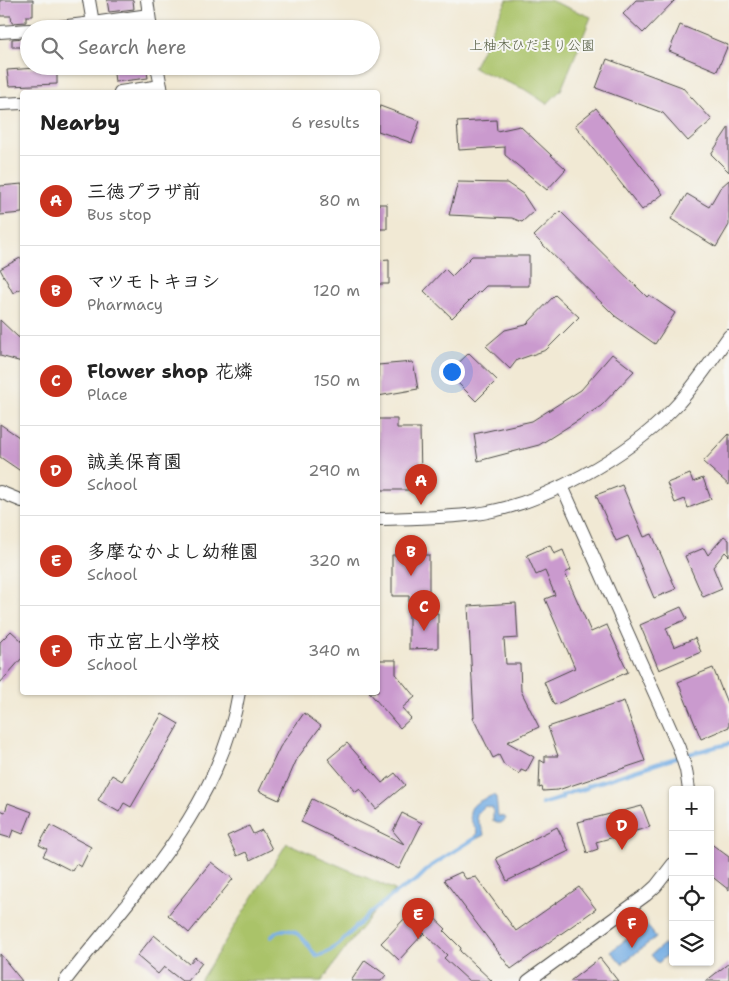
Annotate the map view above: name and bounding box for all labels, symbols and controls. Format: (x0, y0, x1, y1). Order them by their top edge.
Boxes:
search box (20, 20, 380, 75)
icon: search (38, 34, 66, 62)
text: Search here (78, 35, 187, 60)
park label: 上柚木ひだまり公園 (469, 36, 595, 54)
text: Nearby (40, 109, 120, 137)
text: 6 results (291, 112, 360, 133)
text: 三徳プラザ前 (87, 179, 201, 204)
text: A (50, 190, 62, 211)
text: 80 m (319, 190, 360, 211)
text: Bus stop (87, 204, 152, 225)
text: マツモトキヨシ (87, 269, 220, 294)
text: B (51, 280, 61, 301)
text: 120 m (313, 280, 360, 301)
text: Pharmacy (87, 294, 163, 315)
text: Flower shop 花燐 (87, 359, 253, 384)
your location (439, 359, 465, 385)
text: C (51, 370, 61, 391)
text: 150 m (313, 370, 360, 391)
text: Place (87, 384, 128, 405)
text: 誠美保育園 (87, 449, 182, 474)
text: D (50, 460, 62, 481)
text: 290 m (308, 460, 360, 481)
pin: A (405, 464, 437, 505)
text: School (87, 474, 137, 495)
pin: B (395, 535, 427, 576)
text: 多摩なかよし幼稚園 (87, 539, 258, 564)
text: E (51, 550, 61, 571)
text: 320 m (309, 550, 360, 571)
text: School (87, 564, 137, 585)
pin: C (408, 590, 440, 631)
text: 市立宮上小学校 (87, 629, 220, 654)
text: F (51, 640, 61, 661)
text: 340 m (308, 640, 360, 661)
text: School (87, 654, 137, 675)
map controls (669, 786, 714, 966)
button: + (669, 786, 714, 831)
pin: D (606, 809, 638, 850)
button: − (669, 831, 714, 876)
button: locate (669, 876, 714, 921)
pin: E (402, 898, 434, 939)
pin: F (616, 907, 648, 948)
button: layers (669, 921, 714, 966)

